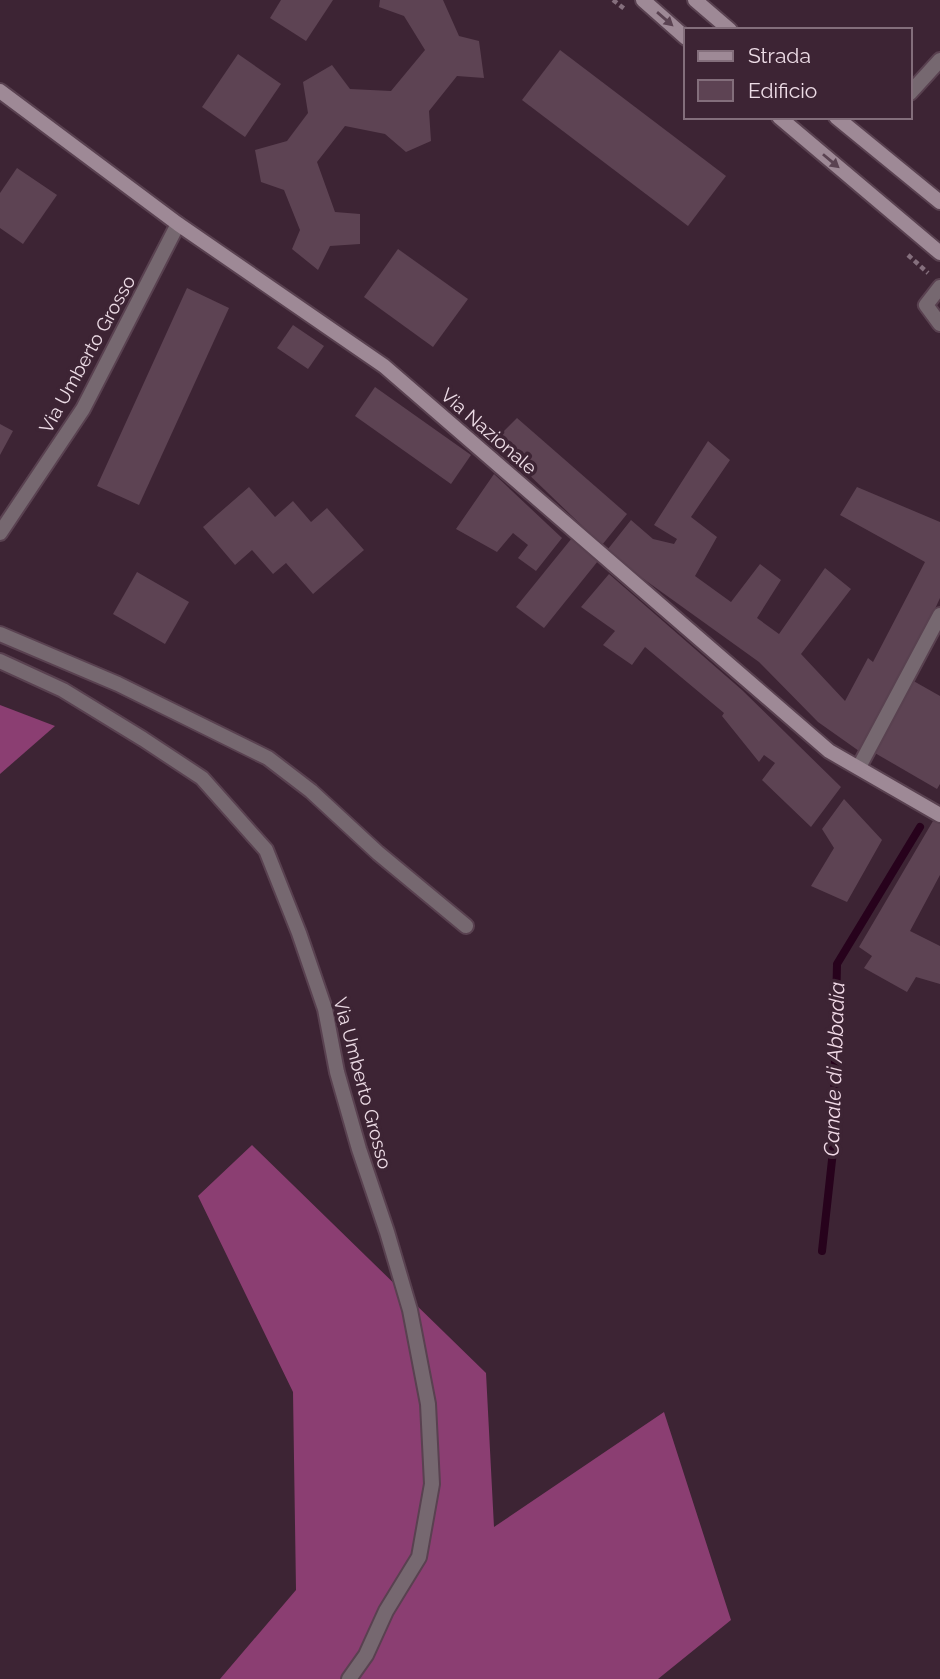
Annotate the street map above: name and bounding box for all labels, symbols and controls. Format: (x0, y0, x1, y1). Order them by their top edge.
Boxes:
one-way arrow (656, 11, 673, 26)
legend (684, 28, 912, 119)
text: Strada (748, 43, 811, 68)
text: Edificio (748, 78, 817, 103)
one-way arrow (823, 153, 840, 168)
street label: Via Umberto Grosso (35, 271, 139, 437)
street label: Via Nazionale (437, 383, 541, 479)
water label: Canale di Abbadia (818, 981, 850, 1157)
street label: Via Umberto Grosso (329, 995, 397, 1171)

